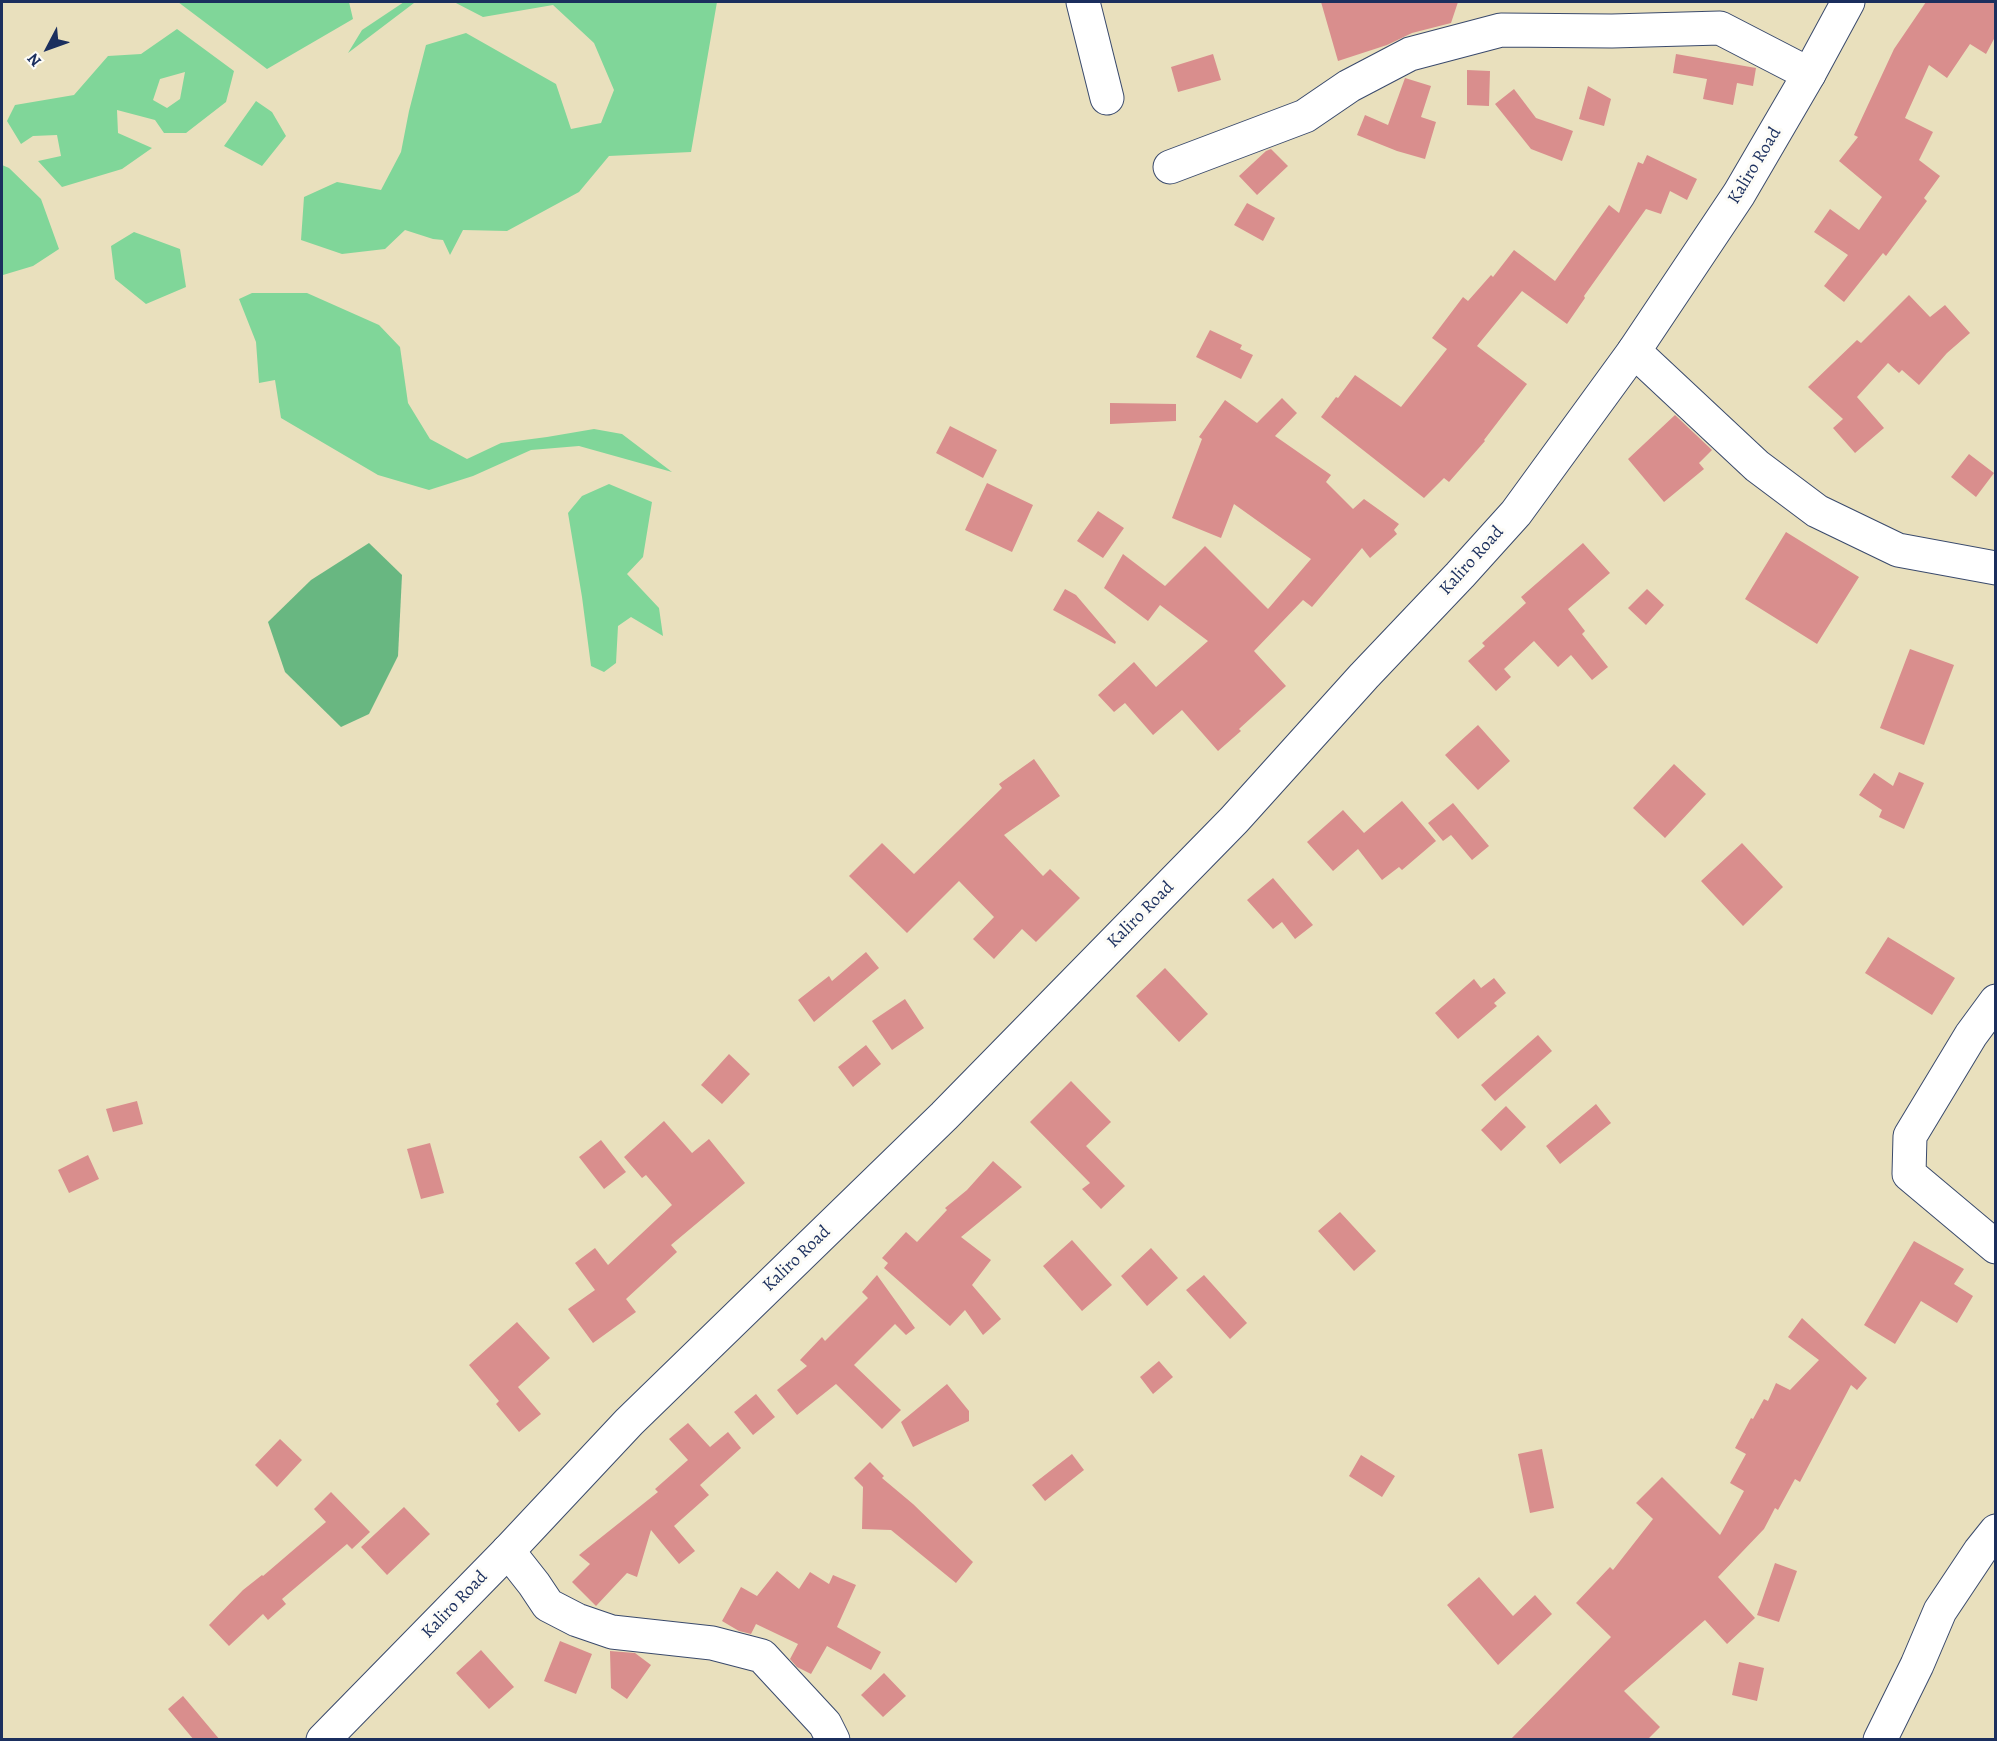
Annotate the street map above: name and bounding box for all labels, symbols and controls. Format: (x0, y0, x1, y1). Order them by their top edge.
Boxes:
north arrow (18, 18, 78, 78)
text: N (22, 48, 47, 71)
street label: Kaliro Road (1724, 124, 1786, 208)
street label: Kaliro Road (1435, 522, 1509, 600)
street label: Kaliro Road (1103, 877, 1179, 953)
street label: Kaliro Road (759, 1221, 835, 1297)
street label: Kaliro Road (417, 1567, 493, 1643)

